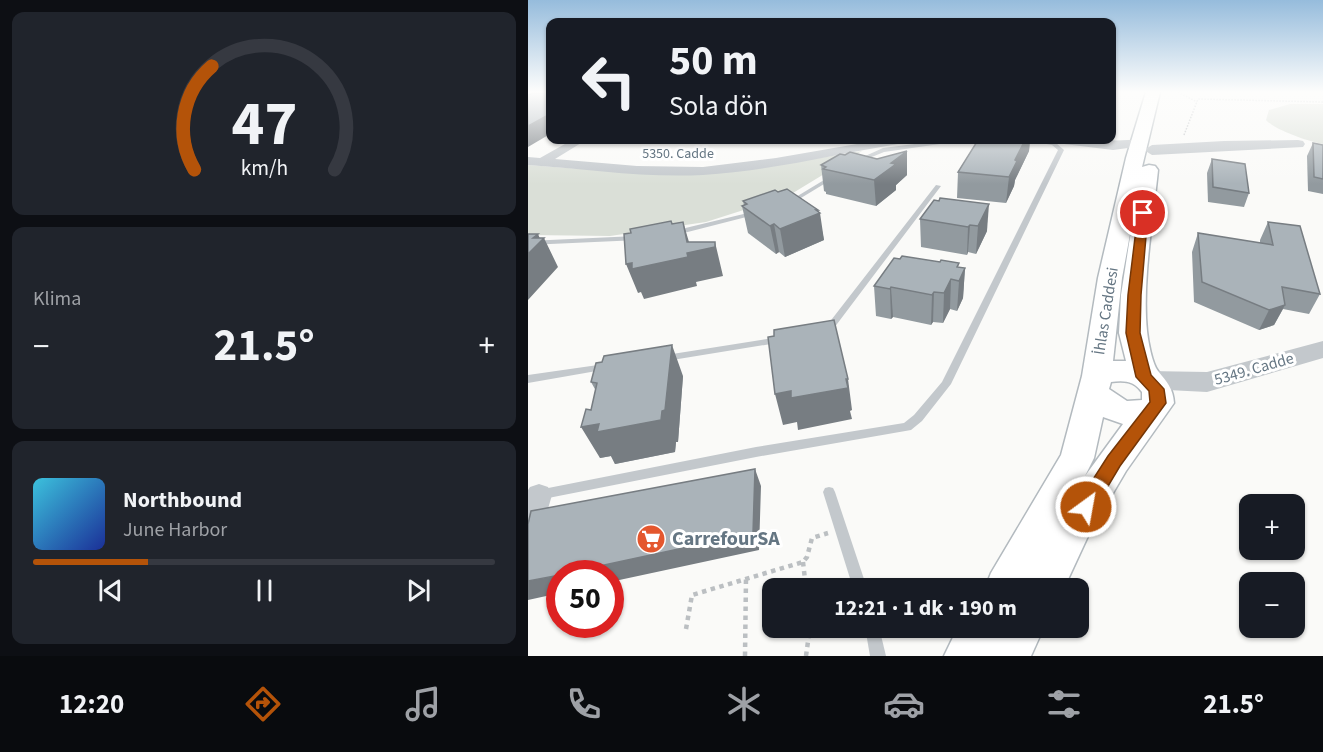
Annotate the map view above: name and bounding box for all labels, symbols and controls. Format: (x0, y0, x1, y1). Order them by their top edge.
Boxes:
text: 50 m (669, 31, 758, 91)
icon: left (570, 42, 648, 120)
text: 47 (231, 81, 297, 170)
text: Sola dön (669, 87, 768, 126)
street label: 5350. Cadde (642, 144, 714, 164)
text: km/h (240, 154, 288, 185)
pin (1117, 187, 1168, 238)
icon: arrive (1126, 196, 1159, 229)
street label: İhlas Caddesi (1088, 266, 1124, 356)
text: Klima (33, 285, 81, 313)
text: 21.5° (213, 314, 315, 378)
text: − (33, 323, 49, 370)
text: + (479, 323, 495, 370)
street label: 5349. Cadde (1212, 347, 1296, 391)
position arrow (1054, 475, 1118, 539)
text: Northbound (123, 484, 242, 516)
map controls (1239, 494, 1305, 638)
button: + (1239, 494, 1305, 560)
text: June Harbor (123, 516, 227, 544)
supermarket icon: CarrefourSA (635, 523, 667, 555)
place label: CarrefourSA (672, 525, 780, 553)
speed limit sign: 50 (546, 560, 624, 638)
button: − (1239, 572, 1305, 638)
icon: previous (94, 574, 127, 607)
icon: pause (248, 574, 281, 607)
icon: next (402, 574, 435, 607)
text: 12:21 · 1 dk · 190 m (834, 592, 1017, 624)
icon: directions (242, 683, 284, 725)
icon: music (402, 683, 444, 725)
icon: phone (563, 683, 605, 725)
icon: climate (723, 683, 765, 725)
icon: car (883, 683, 925, 725)
icon: filters (1043, 683, 1085, 725)
text: 12:20 (59, 685, 124, 724)
text: 21.5° (1203, 685, 1264, 724)

